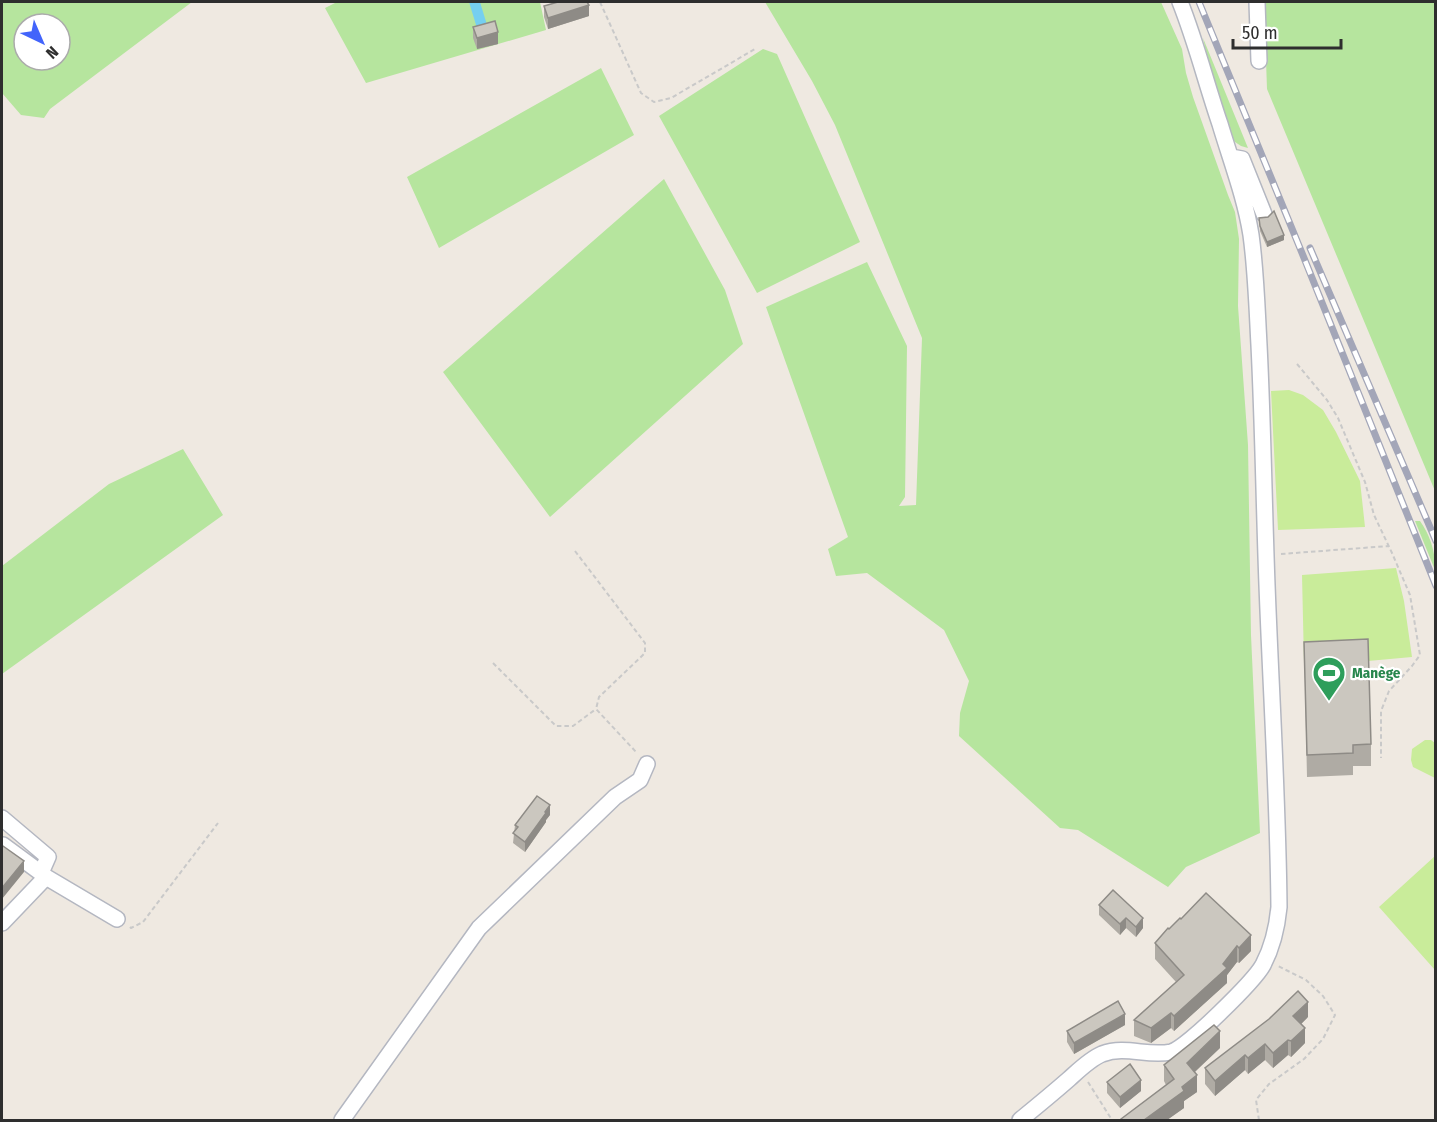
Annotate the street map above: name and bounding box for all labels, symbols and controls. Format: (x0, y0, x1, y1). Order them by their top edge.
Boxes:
north arrow (12, 12, 72, 72)
scale bar (1233, 12, 1341, 50)
text: 50 m (1242, 22, 1278, 44)
text: N (42, 42, 62, 63)
sports icon: Manège (1311, 655, 1347, 702)
place label: Manège (1352, 664, 1401, 682)

